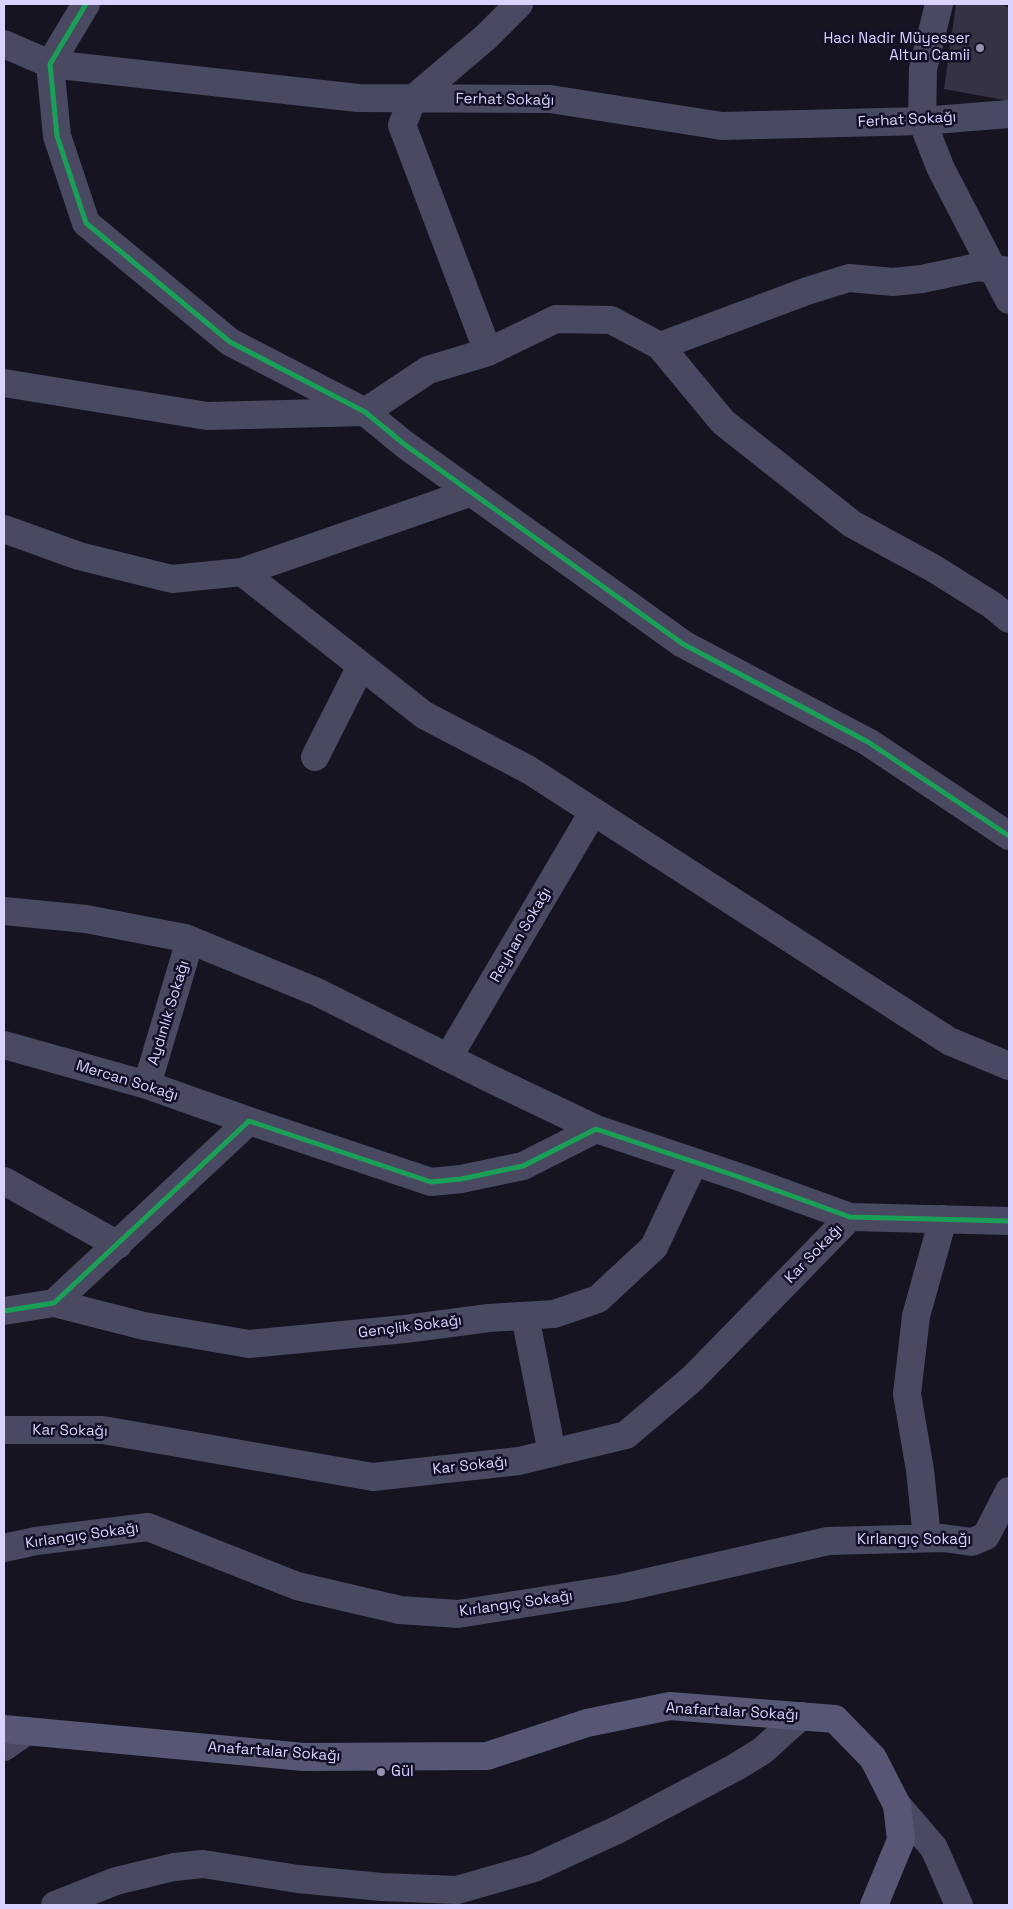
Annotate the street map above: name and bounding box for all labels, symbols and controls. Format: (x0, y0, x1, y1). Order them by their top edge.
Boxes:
place label: Hacı Nadir Müyesser Altun Camii (823, 30, 970, 65)
marker: Hacı Nadir Müyesser Altun Camii (974, 42, 986, 54)
street label: Ferhat Sokağı (455, 90, 555, 110)
street label: Ferhat Sokağı (857, 108, 957, 132)
street label: Reyhan Sokağı (487, 884, 555, 986)
street label: Aydınlık Sokağı (145, 958, 193, 1068)
street label: Mercan Sokağı (74, 1057, 180, 1105)
street label: Kar Sokağı (781, 1221, 847, 1287)
street label: Gençlik Sokağı (357, 1312, 463, 1342)
street label: Kar Sokağı (32, 1421, 108, 1441)
street label: Kar Sokağı (432, 1453, 508, 1479)
street label: Kırlangıç Sokağı (24, 1519, 140, 1553)
street label: Kırlangıç Sokağı (857, 1531, 971, 1549)
street label: Kırlangıç Sokağı (458, 1587, 574, 1621)
street label: Anafartalar Sokağı (665, 1700, 799, 1724)
street label: Anafartalar Sokağı (207, 1738, 341, 1766)
place label: Gül (391, 1763, 414, 1781)
marker: Gül (375, 1766, 387, 1778)

